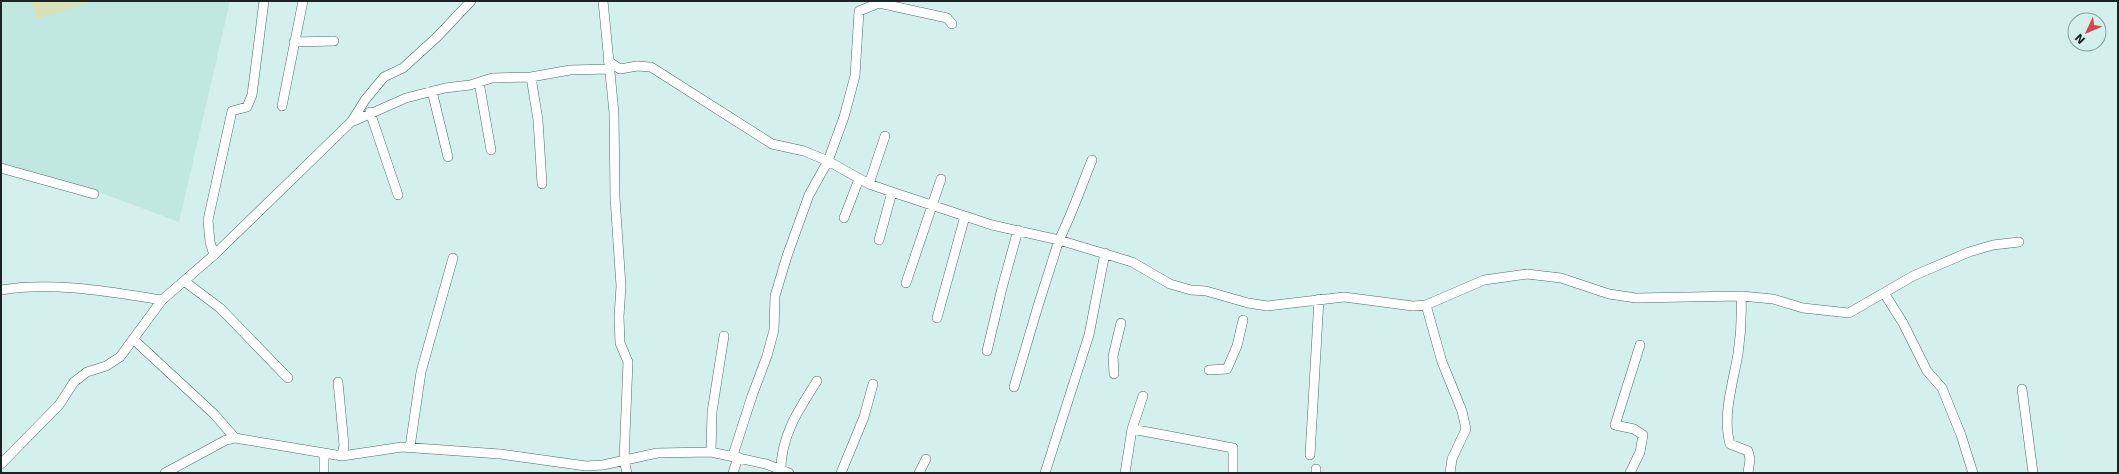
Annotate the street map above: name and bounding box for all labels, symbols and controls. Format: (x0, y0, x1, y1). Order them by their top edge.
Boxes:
north arrow (2067, 12, 2107, 52)
text: N (2072, 31, 2088, 46)

